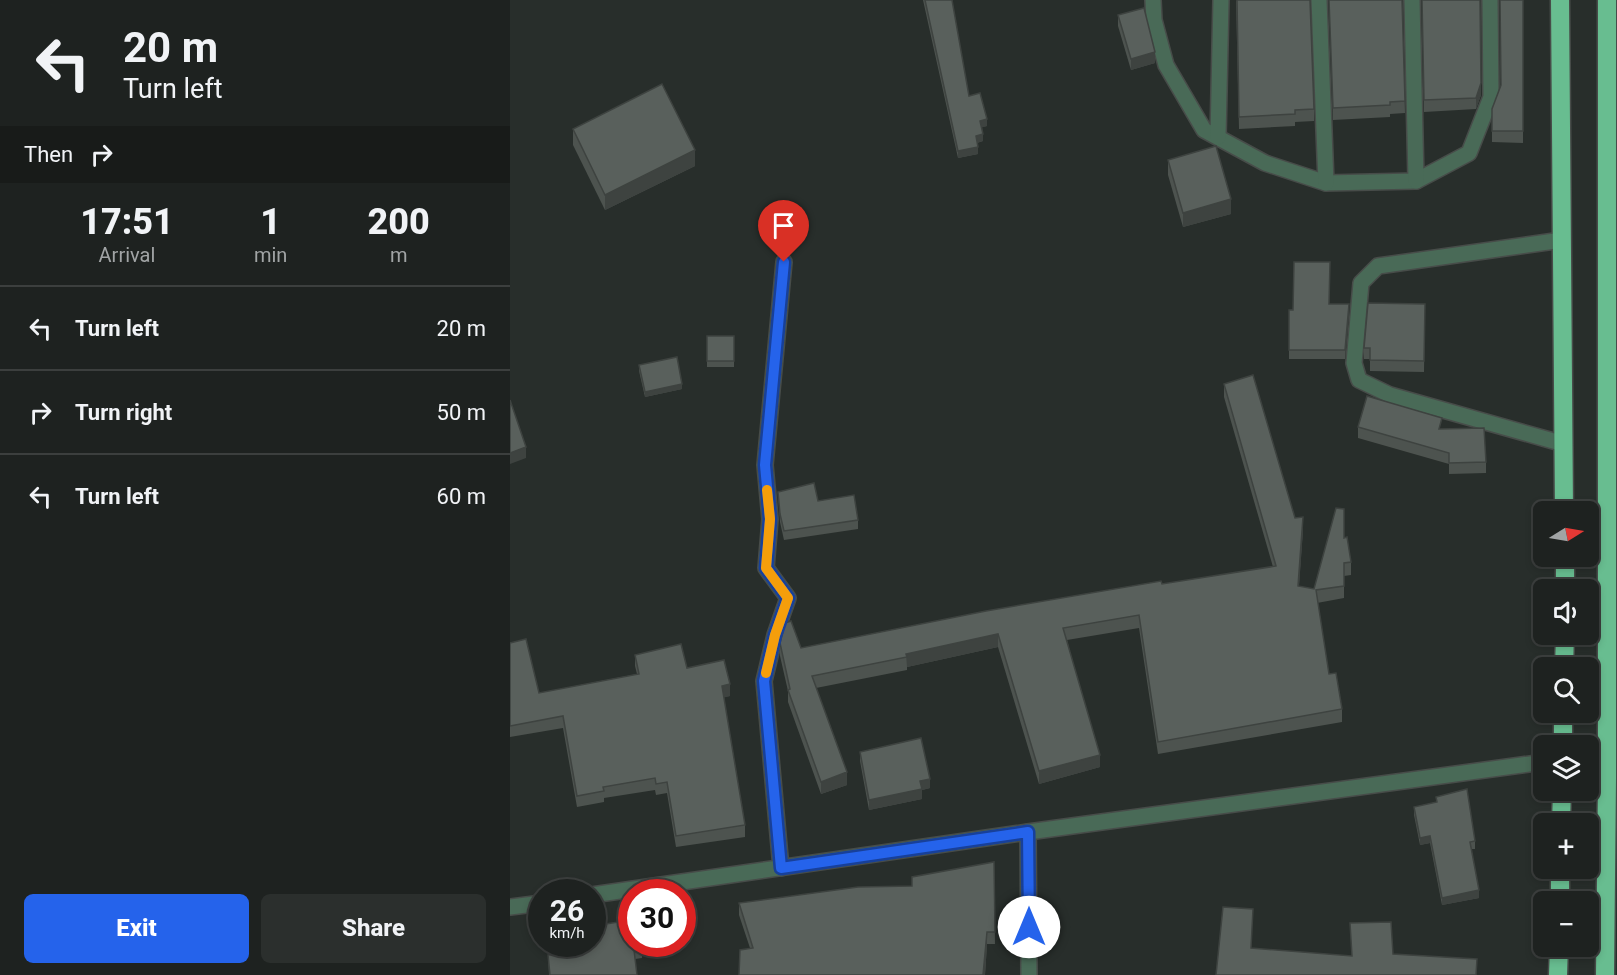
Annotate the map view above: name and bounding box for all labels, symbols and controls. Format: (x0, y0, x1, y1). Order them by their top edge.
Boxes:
text: 20 m (123, 23, 218, 72)
icon: left (24, 24, 102, 102)
text: Turn left (123, 73, 223, 105)
icon: right (85, 138, 118, 171)
text: Then (24, 142, 73, 167)
pin (758, 200, 809, 262)
text: 17:51 (80, 201, 174, 243)
text: 1 (260, 201, 281, 243)
text: 200 (368, 201, 430, 243)
icon: arrive (767, 209, 800, 242)
text: Arrival (99, 243, 155, 267)
text: min (254, 243, 287, 267)
text: m (390, 243, 407, 267)
icon: left (24, 312, 57, 345)
text: Turn left (75, 316, 159, 341)
text: 20 m (437, 316, 486, 341)
icon: right (24, 396, 57, 429)
text: Turn right (75, 400, 172, 425)
text: 50 m (437, 400, 486, 425)
icon: left (24, 480, 57, 513)
text: Turn left (75, 484, 159, 509)
text: 60 m (437, 484, 486, 509)
north arrow (1533, 501, 1599, 567)
map controls (1533, 501, 1599, 957)
button: sound (1533, 579, 1599, 645)
button: search (1533, 657, 1599, 723)
button: layers (1533, 735, 1599, 801)
button: + (1533, 813, 1599, 879)
speed limit sign: 30 (618, 879, 696, 957)
button: − (1533, 891, 1599, 957)
text: 26 (550, 893, 584, 928)
button: Exit (24, 894, 249, 963)
button: Share (261, 894, 486, 963)
position arrow (997, 895, 1061, 959)
text: km/h (549, 924, 585, 942)

